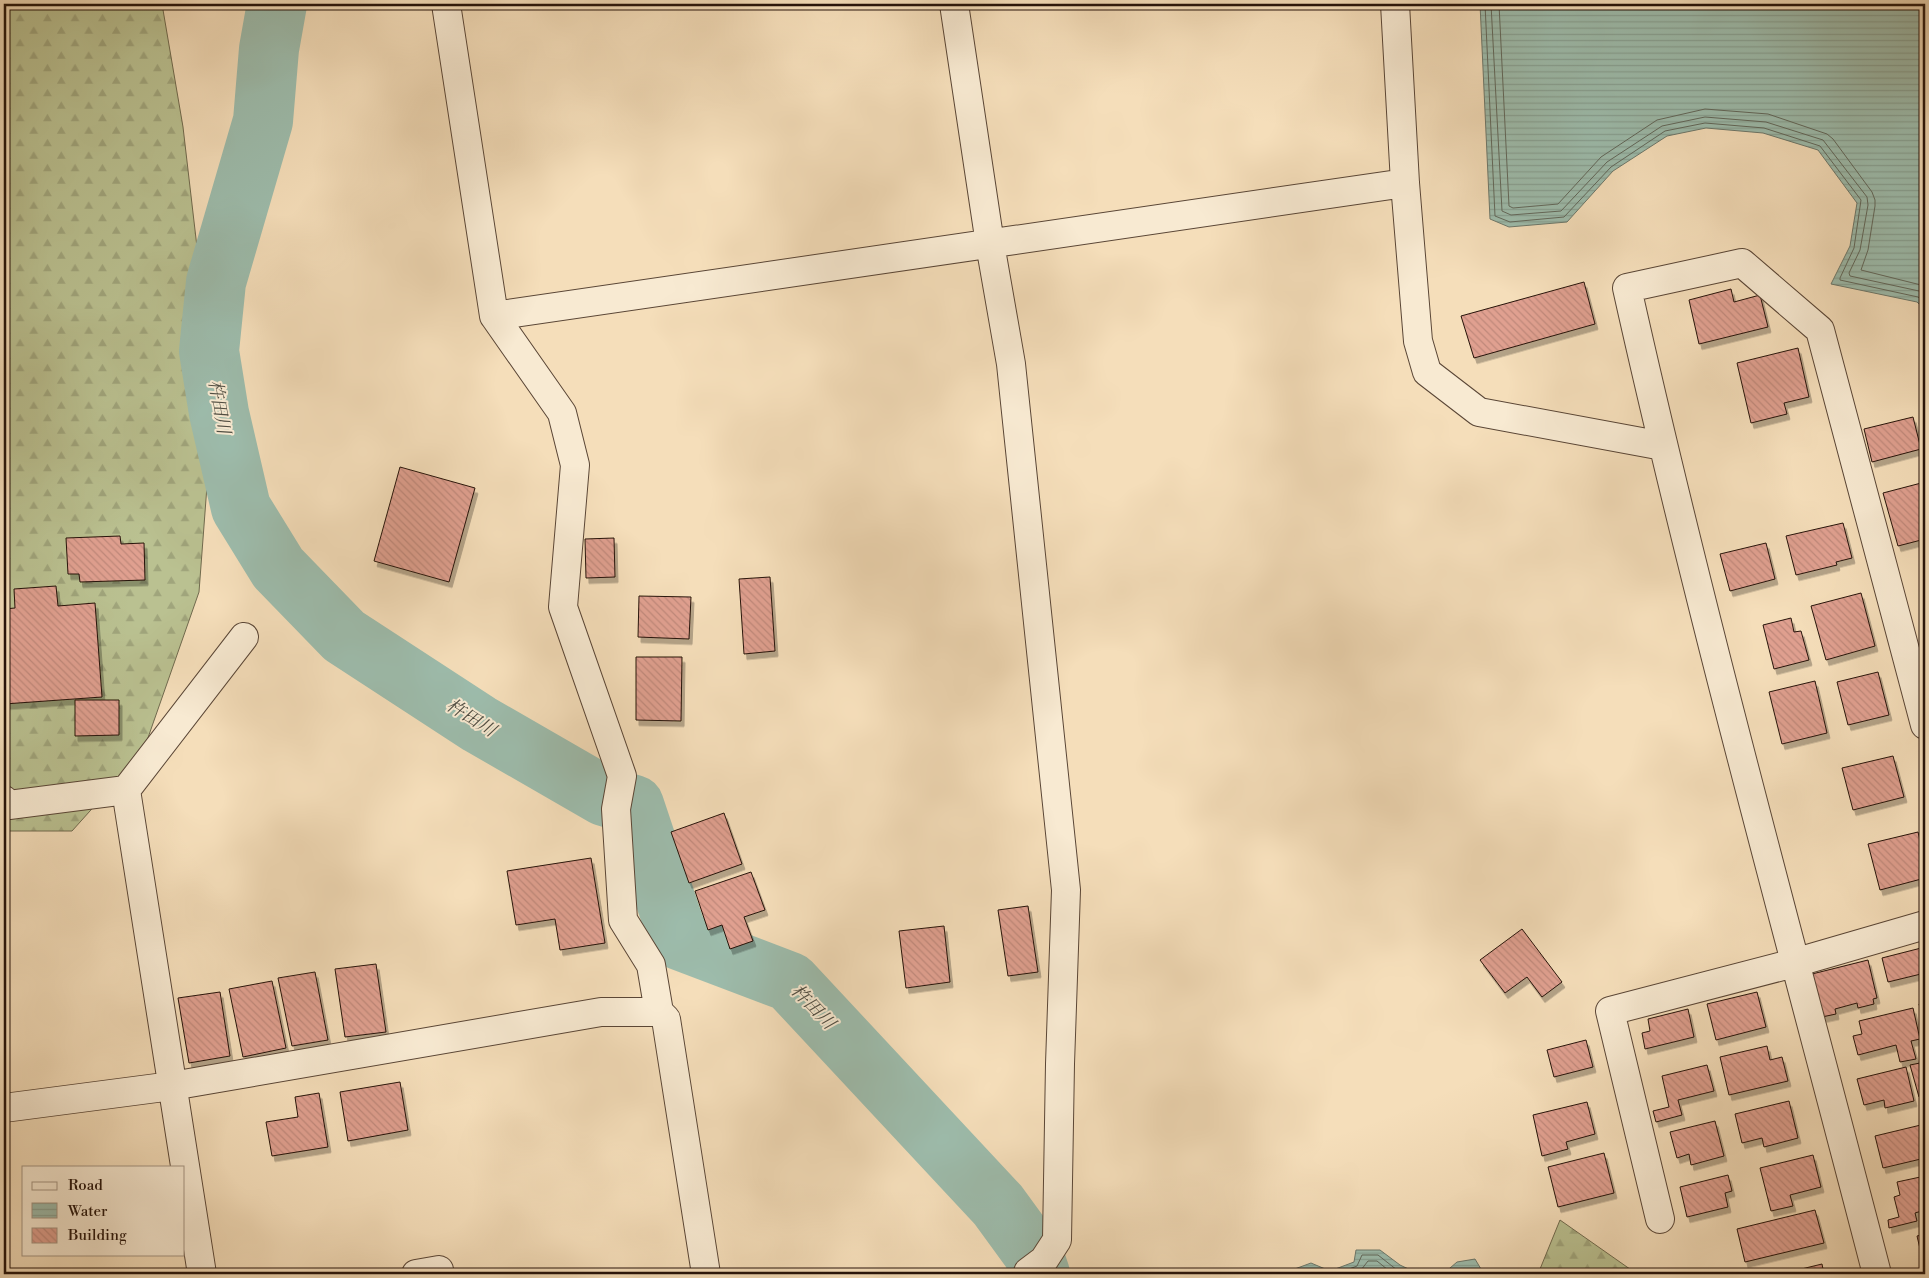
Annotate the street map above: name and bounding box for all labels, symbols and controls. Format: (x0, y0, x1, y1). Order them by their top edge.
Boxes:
water label: 杵田川 (203, 378, 235, 438)
water label: 杵田川 (442, 694, 502, 743)
water label: 杵田川 (786, 980, 841, 1036)
legend (22, 1166, 185, 1256)
text: Road (68, 1176, 103, 1195)
text: Water (67, 1202, 108, 1221)
text: Building (67, 1226, 127, 1245)

